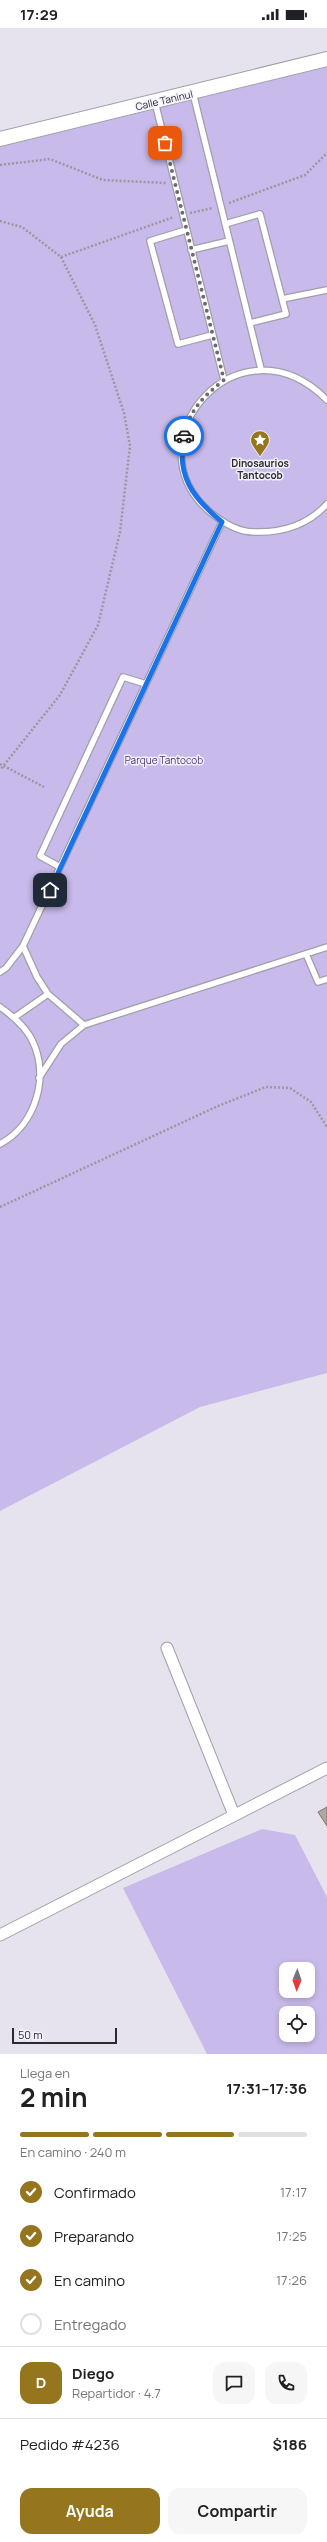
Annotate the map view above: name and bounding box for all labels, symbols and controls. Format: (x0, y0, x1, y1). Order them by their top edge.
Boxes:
text: 17:29 (20, 4, 58, 25)
street label: Calle Taninul (134, 87, 194, 113)
pin (148, 126, 182, 160)
icon: bag (154, 132, 176, 154)
courier (164, 416, 204, 456)
icon: car (173, 425, 195, 447)
place icon: Dinosaurios Tantocob (249, 429, 271, 457)
place label: Dinosaurios Tantocob (231, 456, 289, 482)
park label: Parque Tantocob (125, 753, 203, 767)
pin (33, 873, 67, 907)
icon: home (39, 879, 61, 901)
north arrow (279, 1962, 315, 1998)
map controls (279, 1962, 315, 2042)
button: locate (279, 2006, 315, 2042)
scale bar (12, 2026, 117, 2045)
text: 50 m (18, 2027, 43, 2042)
text: Llega en (20, 2064, 70, 2082)
text: 17:31–17:36 (226, 2078, 307, 2099)
text: 2 min (20, 2079, 88, 2115)
text: En camino · 240 m (20, 2143, 126, 2161)
icon: check (20, 2181, 42, 2203)
text: Confirmado (54, 2182, 136, 2203)
text: 17:17 (280, 2183, 307, 2201)
icon: check (20, 2225, 42, 2247)
text: Preparando (54, 2226, 134, 2247)
text: 17:25 (277, 2227, 307, 2245)
icon: check (20, 2269, 42, 2291)
text: En camino (54, 2270, 125, 2291)
text: 17:26 (276, 2271, 307, 2289)
text: Entregado (54, 2314, 126, 2335)
button: chat (213, 2362, 255, 2404)
button: phone (265, 2362, 307, 2404)
text: Diego (72, 2363, 114, 2384)
text: D (36, 2372, 46, 2393)
text: Repartidor · 4.7 (72, 2384, 161, 2402)
text: Pedido #4236 (20, 2434, 120, 2455)
text: $186 (273, 2434, 307, 2455)
button: Ayuda (20, 2488, 160, 2534)
button: Compartir (168, 2488, 307, 2534)

